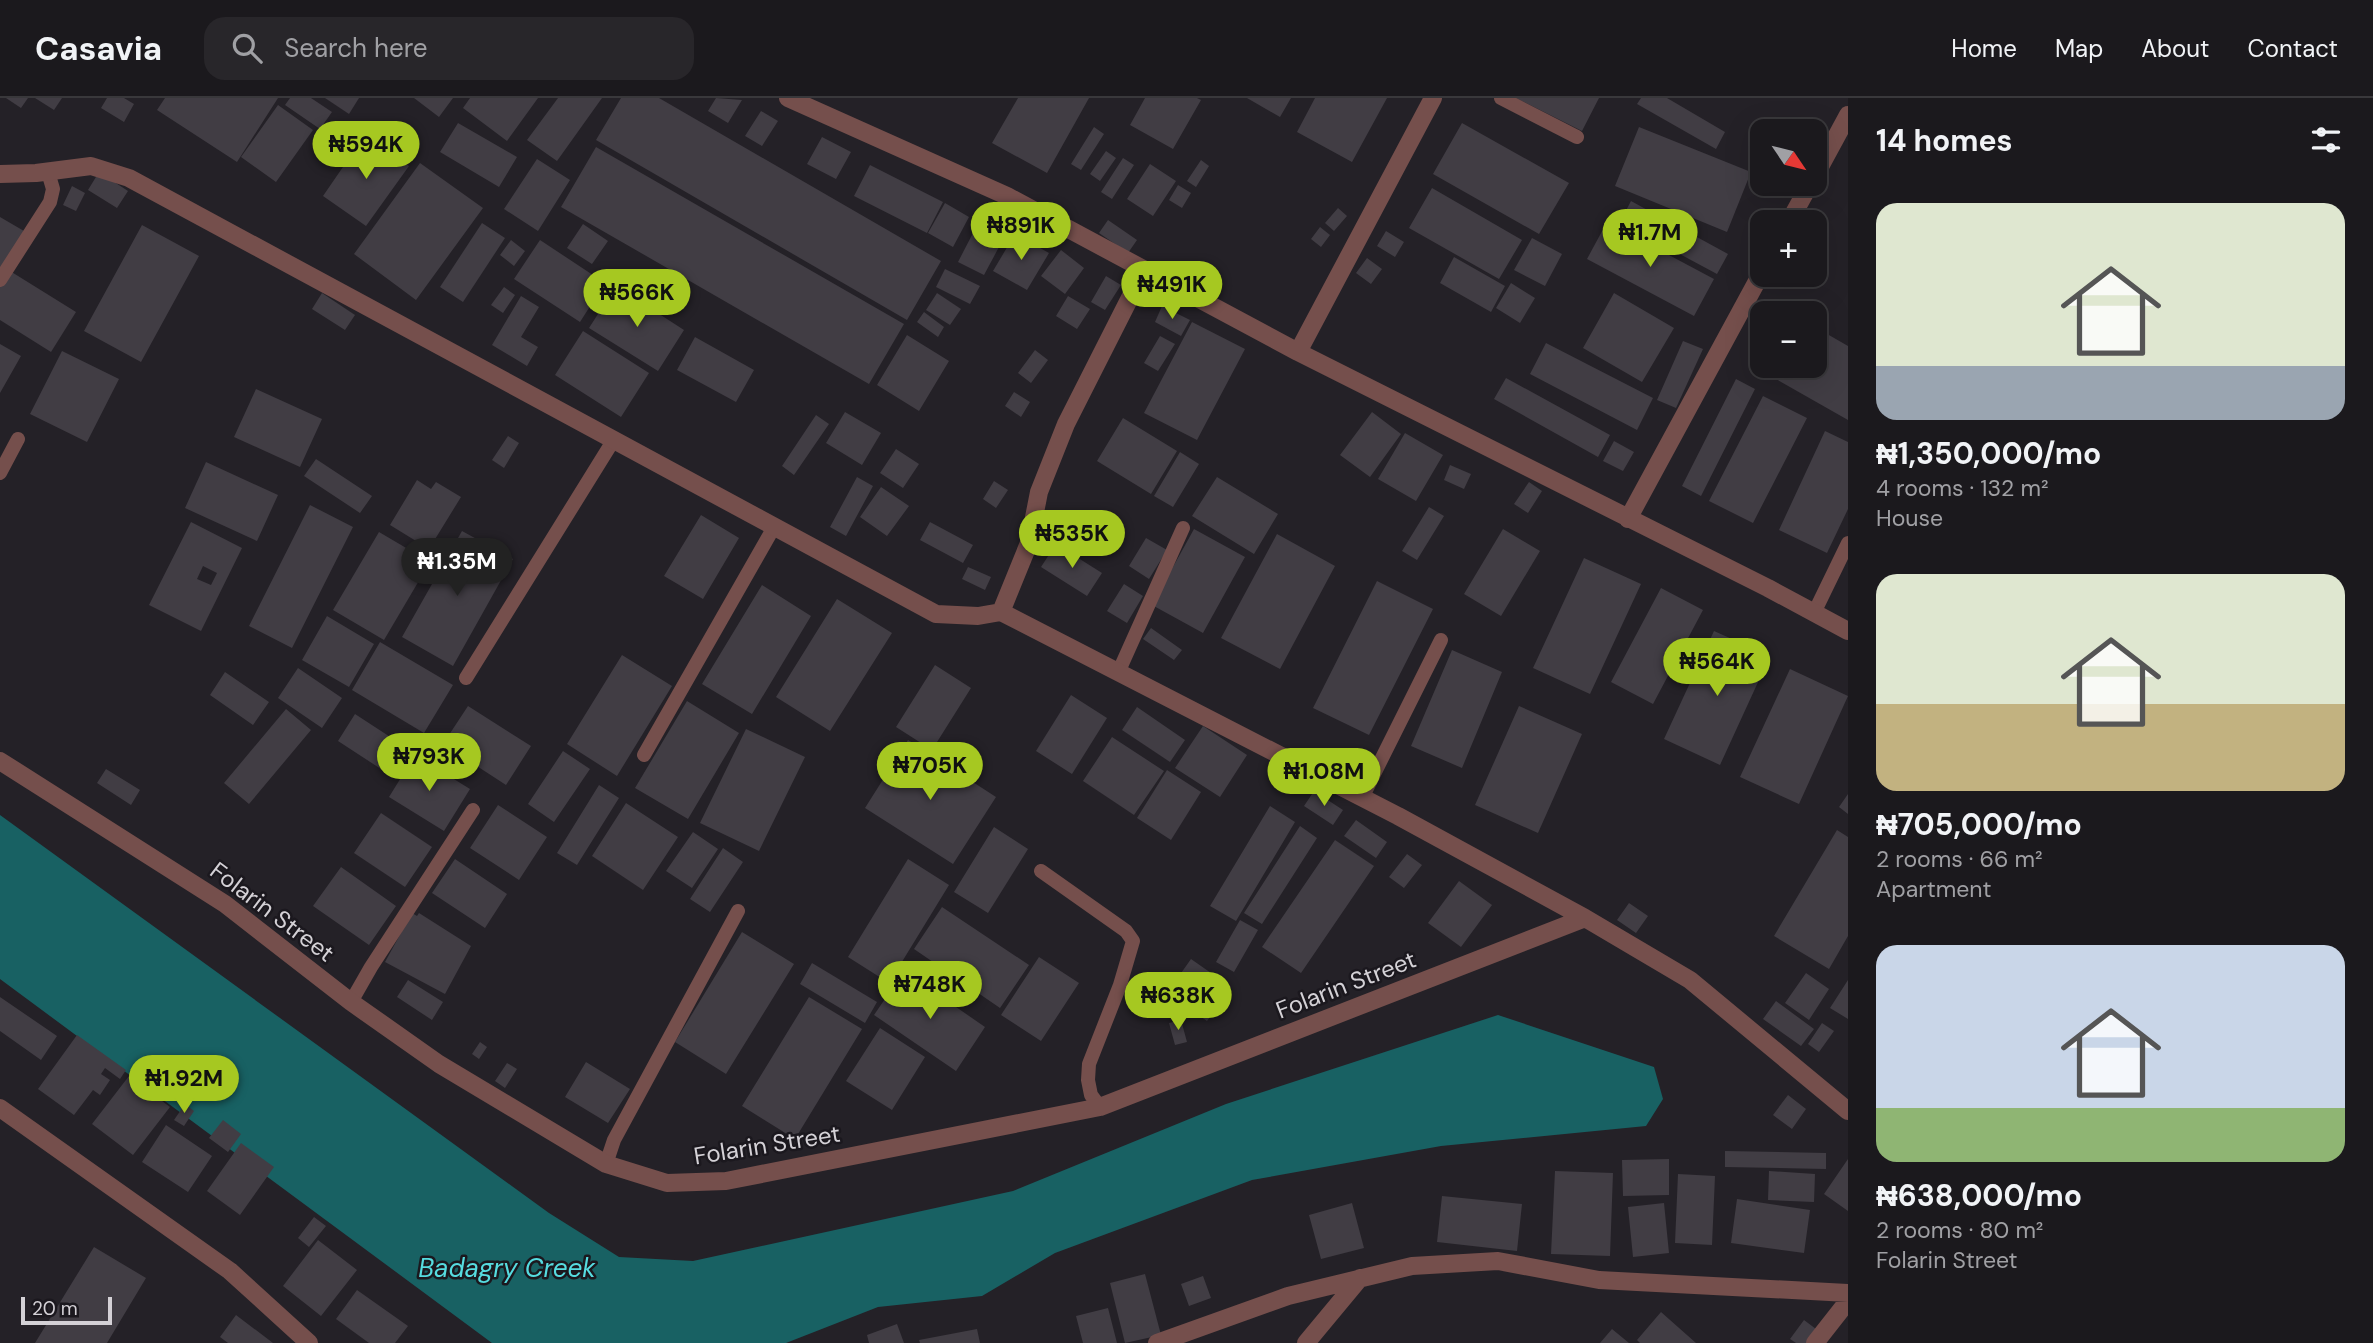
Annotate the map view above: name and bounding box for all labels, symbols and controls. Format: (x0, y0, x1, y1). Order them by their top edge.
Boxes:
search box (204, 17, 694, 80)
text: Casavia (35, 27, 162, 70)
icon: search (228, 29, 266, 67)
text: Search here (284, 31, 428, 65)
text: Home (1951, 33, 2017, 64)
text: Map (2055, 33, 2103, 64)
text: About (2141, 33, 2210, 64)
text: Contact (2248, 33, 2338, 64)
north arrow (1750, 119, 1827, 196)
map controls (1750, 119, 1827, 378)
text: 14 homes (1876, 121, 2013, 160)
icon: filters (2307, 121, 2345, 159)
pin: ₦594K (317, 122, 415, 181)
text: ₦594K (329, 129, 403, 159)
pin: ₦891K (972, 202, 1070, 262)
pin: ₦1.7M (1601, 209, 1699, 269)
text: ₦891K (987, 210, 1055, 240)
button: + (1750, 210, 1827, 287)
text: ₦1.7M (1619, 217, 1681, 247)
icon: home (2048, 248, 2174, 374)
pin: ₦491K (1123, 262, 1221, 321)
text: ₦491K (1137, 269, 1207, 299)
pin: ₦566K (588, 270, 686, 329)
text: ₦566K (599, 277, 675, 307)
button: − (1750, 301, 1827, 378)
text: ₦1,350,000/mo (1876, 434, 2101, 473)
text: 4 rooms · 132 m² (1876, 473, 2048, 503)
text: House (1876, 503, 1943, 533)
pin: ₦535K (1023, 510, 1121, 570)
text: ₦535K (1035, 518, 1109, 548)
pin: ₦1.35M (400, 538, 514, 598)
text: ₦1.35M (417, 546, 497, 576)
icon: home (2048, 619, 2174, 745)
pin: ₦564K (1668, 638, 1766, 698)
text: ₦564K (1679, 646, 1755, 676)
pin: ₦793K (380, 734, 478, 793)
text: ₦793K (393, 741, 465, 771)
pin: ₦705K (881, 742, 979, 802)
pin: ₦1.08M (1267, 748, 1381, 808)
text: ₦705K (893, 750, 967, 780)
text: ₦1.08M (1284, 756, 1365, 786)
text: ₦705,000/mo (1876, 805, 2082, 844)
text: 2 rooms · 66 m² (1876, 844, 2043, 874)
street label: Folarin Street (204, 855, 341, 968)
text: Apartment (1876, 874, 1991, 904)
street label: Folarin Street (1271, 944, 1420, 1025)
pin: ₦748K (881, 962, 979, 1021)
text: ₦748K (894, 969, 966, 999)
pin: ₦638K (1129, 972, 1227, 1032)
text: ₦638K (1141, 980, 1215, 1010)
icon: home (2048, 990, 2174, 1116)
pin: ₦1.92M (127, 1056, 241, 1115)
text: ₦1.92M (145, 1063, 223, 1093)
street label: Folarin Street (692, 1118, 842, 1171)
text: ₦638,000/mo (1876, 1176, 2082, 1215)
text: 2 rooms · 80 m² (1876, 1215, 2043, 1245)
text: Folarin Street (1876, 1245, 2018, 1275)
water label: Badagry Creek (418, 1251, 596, 1285)
scale bar (21, 1294, 112, 1326)
text: 20 m (32, 1296, 78, 1321)

